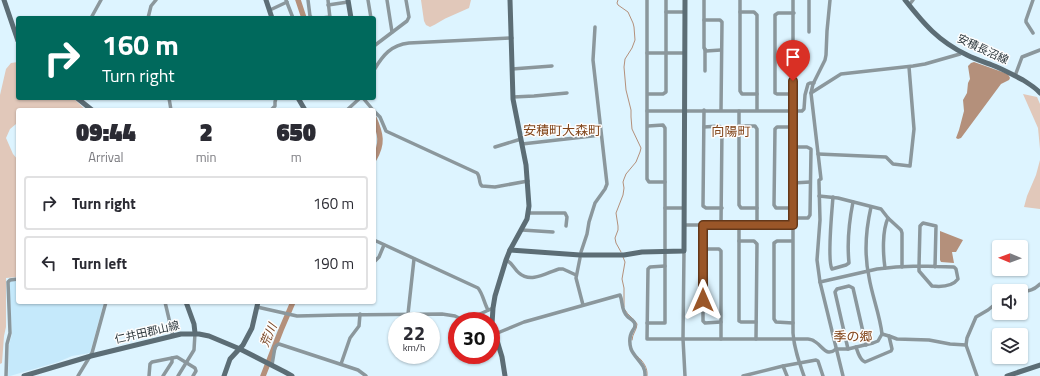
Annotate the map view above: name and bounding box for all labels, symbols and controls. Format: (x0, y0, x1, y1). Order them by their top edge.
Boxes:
text: 160 m (102, 23, 179, 66)
street label: 安積長沼線 (955, 30, 1011, 68)
icon: right (36, 32, 88, 84)
pin (776, 40, 810, 81)
icon: arrive (782, 46, 804, 68)
text: Turn right (102, 62, 175, 89)
text: 09:44 (76, 114, 136, 150)
text: 2 (199, 114, 213, 150)
text: 650 (276, 114, 316, 150)
district label: 安積町大森町 (523, 120, 601, 140)
district label: 向陽町 (711, 121, 751, 141)
text: Arrival (88, 147, 123, 167)
text: min (196, 147, 216, 167)
text: m (291, 147, 302, 167)
icon: right (38, 192, 60, 214)
text: Turn right (72, 192, 136, 215)
text: 160 m (313, 192, 354, 215)
north arrow (992, 240, 1028, 276)
map controls (992, 240, 1028, 364)
icon: left (38, 252, 60, 274)
text: Turn left (72, 252, 127, 275)
text: 190 m (313, 252, 354, 275)
position arrow (682, 279, 724, 321)
button: sound (992, 284, 1028, 320)
speed limit sign: 30 (448, 312, 500, 364)
street label: 仁井田郡山線 (113, 317, 181, 347)
text: 22 (403, 317, 425, 348)
water label: 荒川 (255, 318, 282, 350)
district label: 季の郷 (833, 326, 873, 346)
button: layers (992, 328, 1028, 364)
text: km/h (403, 340, 425, 355)

